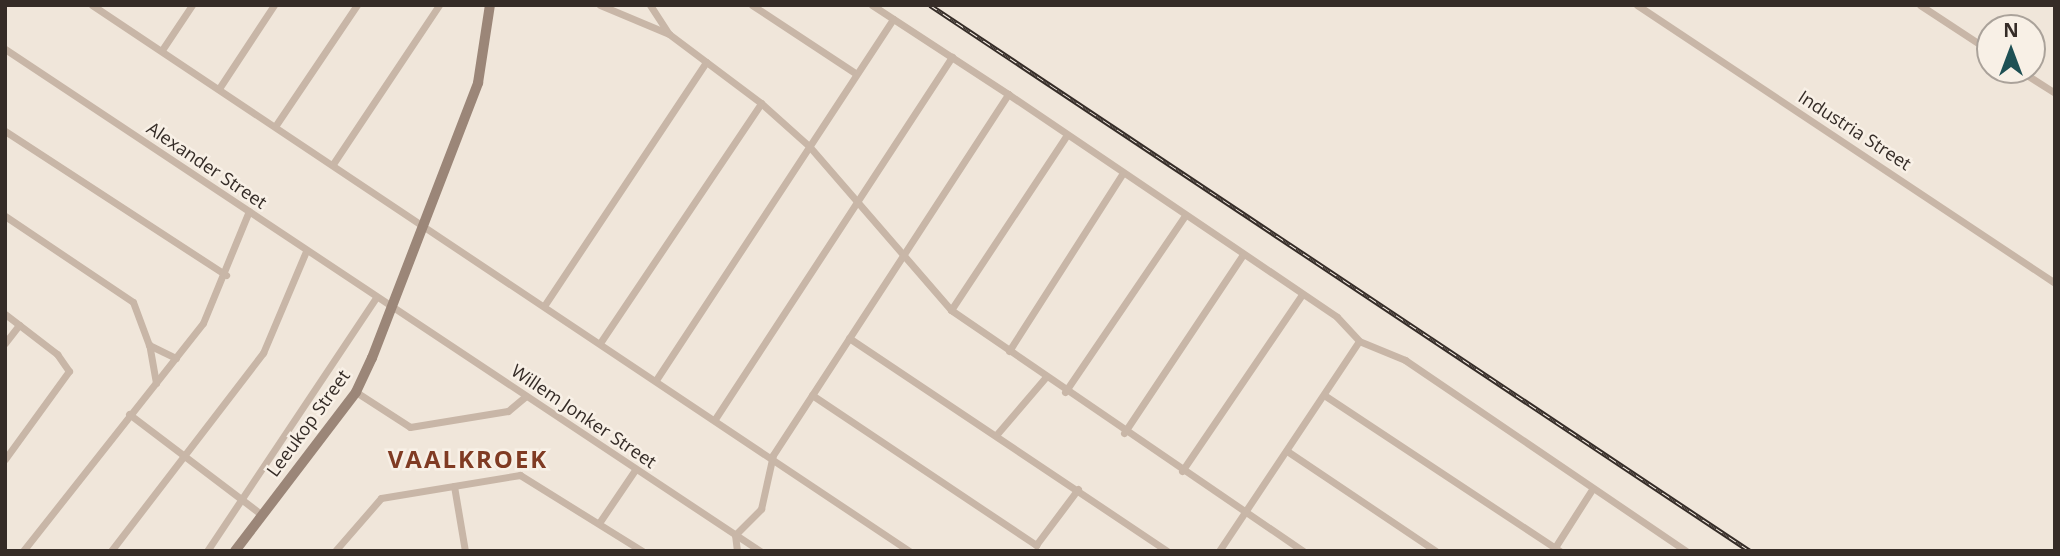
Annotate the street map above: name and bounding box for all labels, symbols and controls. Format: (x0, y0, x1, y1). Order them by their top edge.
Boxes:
north arrow (1976, 14, 2046, 84)
text: N (2003, 17, 2019, 43)
street label: Industria Street (1795, 86, 1915, 174)
street label: Alexander Street (143, 117, 271, 213)
street label: Willem Jonker Street (507, 359, 661, 473)
street label: Leeukop Street (262, 365, 354, 481)
district label: VAALKROEK (389, 445, 547, 473)

